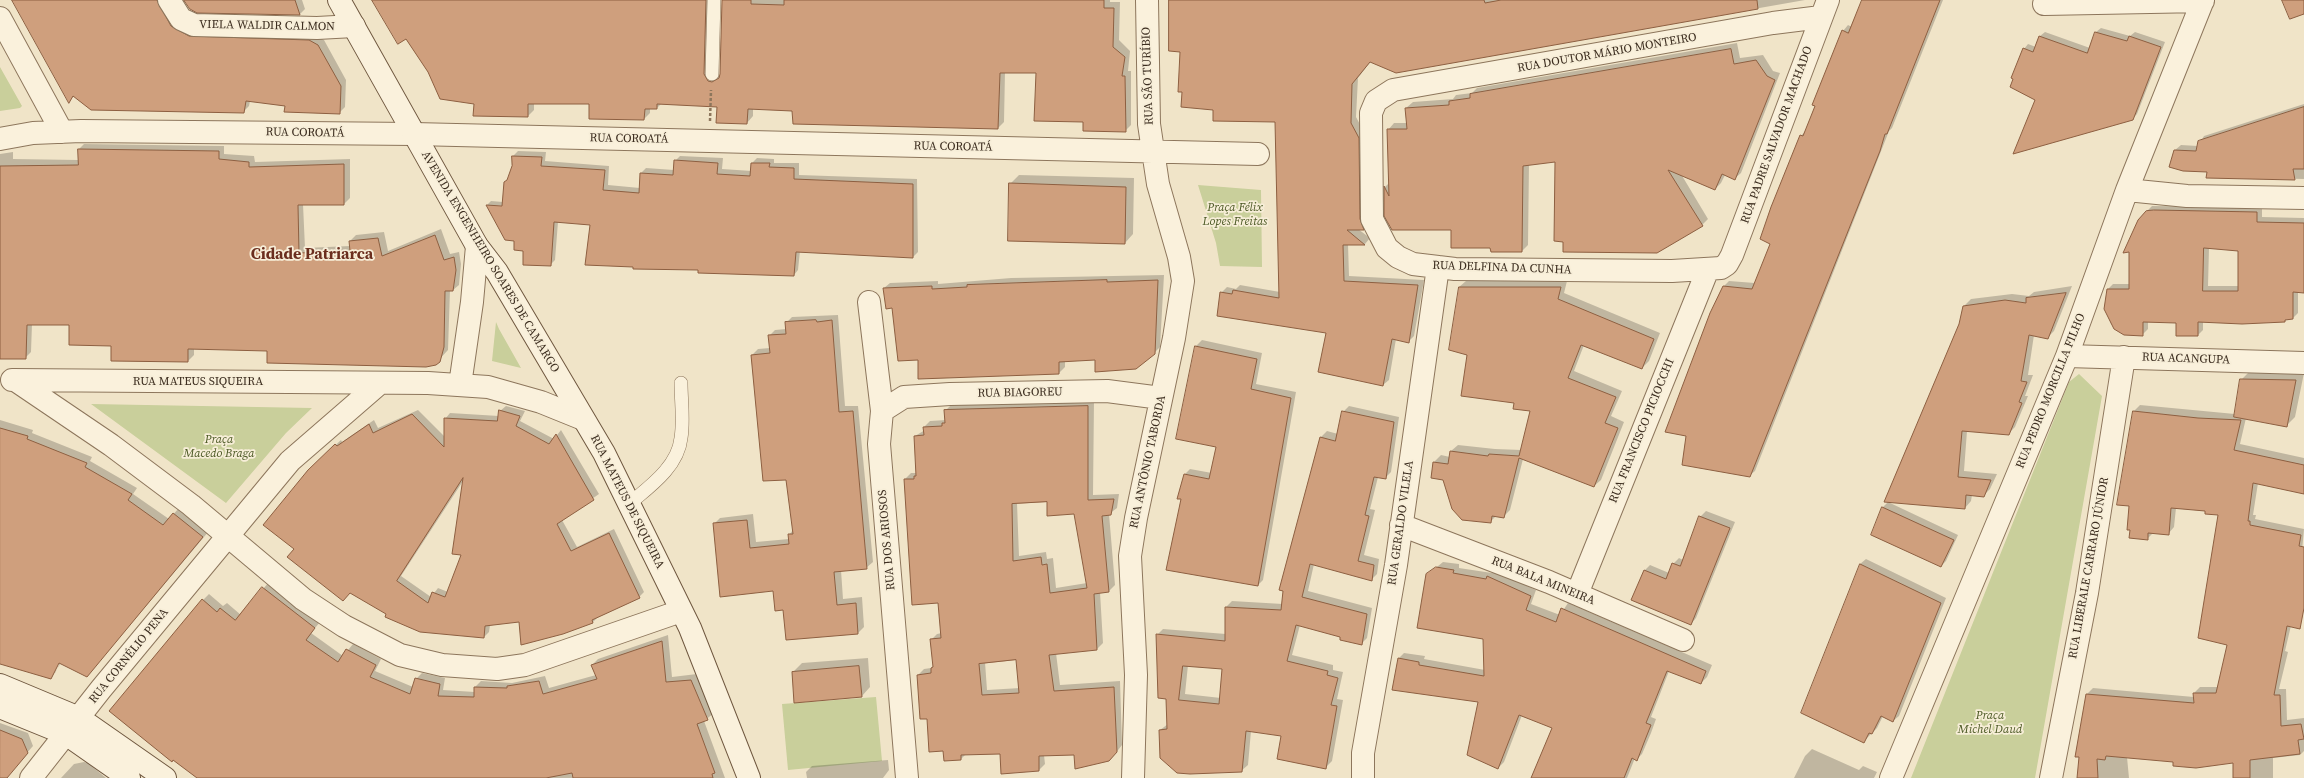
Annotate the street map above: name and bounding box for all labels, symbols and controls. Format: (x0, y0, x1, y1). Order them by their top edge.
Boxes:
street label: VIELA WALDIR CALMON (199, 18, 335, 34)
street label: RUA SÃO TURÍBIO (1139, 27, 1157, 125)
street label: RUA DOUTOR MÁRIO MONTEIRO (1516, 30, 1698, 76)
street label: RUA PADRE SALVADOR MACHADO (1738, 44, 1816, 226)
street label: RUA COROATÁ (265, 125, 345, 141)
street label: RUA COROATÁ (589, 131, 669, 147)
street label: RUA COROATÁ (913, 139, 993, 155)
street label: AVENIDA ENGENHEIRO SOARES DE CAMARGO (418, 149, 562, 375)
park label: Praça Félix Lopes Freitas (1203, 201, 1267, 229)
district label: Cidade Patriarca (251, 245, 373, 265)
street label: RUA DELFINA DA CUNHA (1432, 258, 1572, 278)
street label: RUA PEDRO MORCILLA FILHO (2013, 311, 2089, 471)
street label: RUA ACANGUPA (2142, 350, 2230, 368)
street label: RUA FRANCISCO PICIOCCHI (1606, 357, 1678, 505)
street label: RUA MATEUS SIQUEIRA (133, 375, 263, 389)
street label: RUA BIAGOREU (977, 385, 1063, 401)
street label: RUA ANTÔNIO TABORDA (1127, 394, 1169, 530)
park label: Praça Macedo Braga (183, 433, 255, 461)
street label: RUA MATEUS DE SIQUEIRA (587, 433, 667, 571)
street label: RUA GERALDO VILELA (1385, 460, 1417, 586)
street label: RUA LIBERALE CARRARO JÚNIOR (2066, 476, 2112, 660)
street label: RUA DOS ARIOSOS (875, 489, 899, 591)
street label: RUA BALA MINEIRA (1489, 554, 1597, 608)
street label: RUA CORNÉLIO PENA (86, 605, 172, 707)
park label: Praça Michel Daud (1958, 709, 2022, 737)

